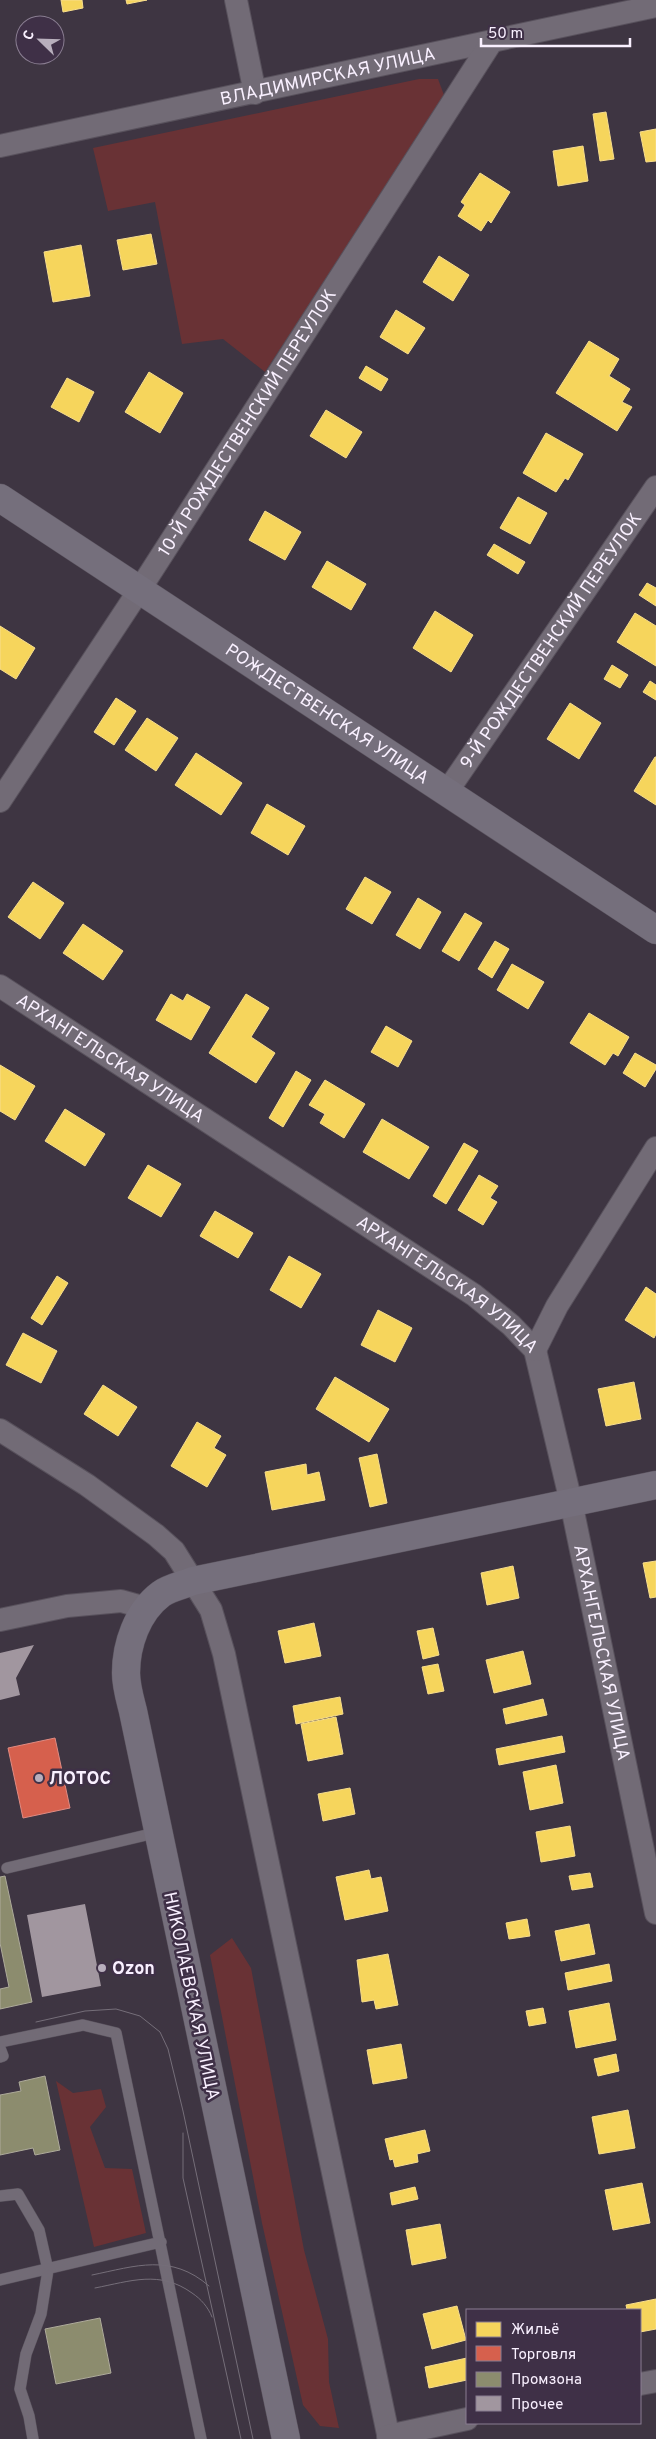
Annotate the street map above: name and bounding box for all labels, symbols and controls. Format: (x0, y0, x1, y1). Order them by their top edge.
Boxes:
north arrow (15, 15, 65, 65)
scale bar (481, 15, 630, 47)
text: 50 m (488, 25, 523, 44)
text: С (20, 28, 39, 43)
street label: ВЛАДИМИРСКАЯ УЛИЦА (218, 43, 438, 112)
street label: 10-Й РОЖДЕСТВЕНСКИЙ ПЕРЕУЛОК (154, 285, 343, 561)
street label: 9-Й РОЖДЕСТВЕНСКИЙ ПЕРЕУЛОК (456, 509, 648, 774)
street label: РОЖДЕСТВЕНСКАЯ УЛИЦА (220, 639, 433, 790)
street label: АРХАНГЕЛЬСКАЯ УЛИЦА (11, 990, 208, 1129)
street label: АРХАНГЕЛЬСКАЯ УЛИЦА (351, 1211, 542, 1359)
street label: АРХАНГЕЛЬСКАЯ УЛИЦА (567, 1543, 634, 1763)
place label: ЛОТОС (49, 1768, 111, 1791)
marker: ЛОТОС (33, 1772, 45, 1784)
street label: НИКОЛАЕВСКАЯ УЛИЦА (157, 1890, 224, 2103)
place label: Ozon (112, 1958, 155, 1981)
marker: Ozon (96, 1962, 108, 1974)
legend (466, 2309, 641, 2424)
text: Жильё (511, 2321, 559, 2340)
text: Торговля (511, 2346, 576, 2365)
text: Промзона (511, 2371, 582, 2390)
text: Прочее (511, 2396, 563, 2415)

